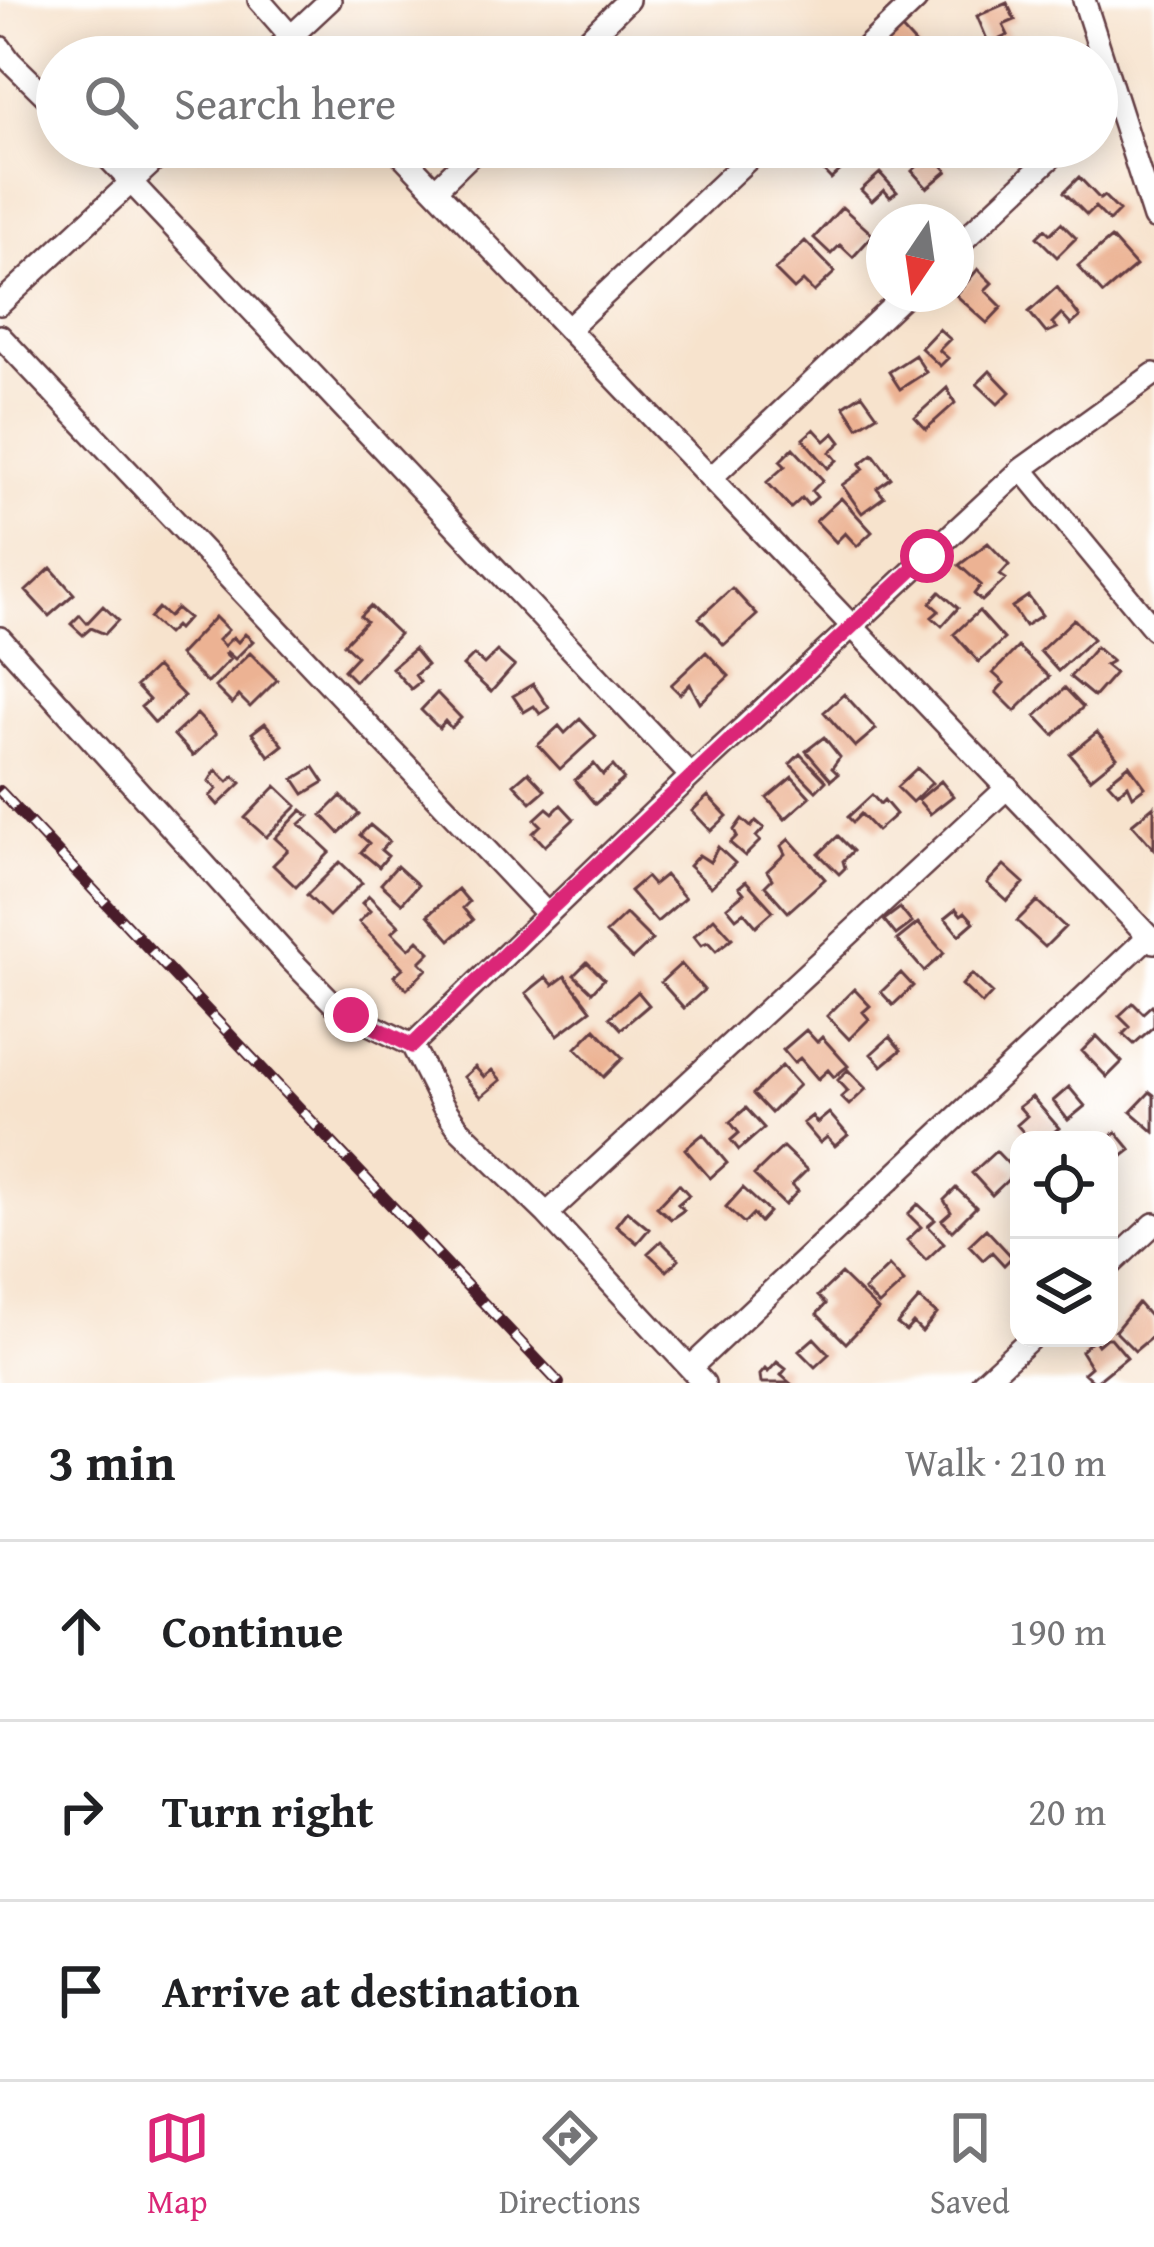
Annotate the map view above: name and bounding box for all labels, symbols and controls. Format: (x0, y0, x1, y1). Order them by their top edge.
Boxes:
search box (36, 36, 1118, 168)
icon: search (78, 69, 144, 135)
text: Search here (174, 70, 396, 135)
north arrow (866, 204, 974, 312)
route start (900, 529, 954, 583)
route end (324, 988, 378, 1042)
map controls (1010, 1131, 1118, 1347)
button: locate (1010, 1131, 1118, 1239)
button: layers (1010, 1239, 1118, 1347)
text: 3 min (48, 1424, 175, 1499)
text: Walk · 210 m (905, 1433, 1106, 1490)
icon: ahead (48, 1598, 114, 1664)
text: Continue (162, 1598, 343, 1663)
text: 190 m (1009, 1602, 1106, 1659)
icon: right (48, 1778, 114, 1844)
text: Turn right (162, 1778, 374, 1843)
text: 20 m (1028, 1782, 1106, 1839)
icon: arrive (48, 1958, 114, 2024)
text: Arrive at destination (162, 1958, 580, 2023)
tab: Map (144, 2105, 210, 2225)
tab: Directions (499, 2105, 641, 2225)
tab: Saved (930, 2105, 1010, 2225)

